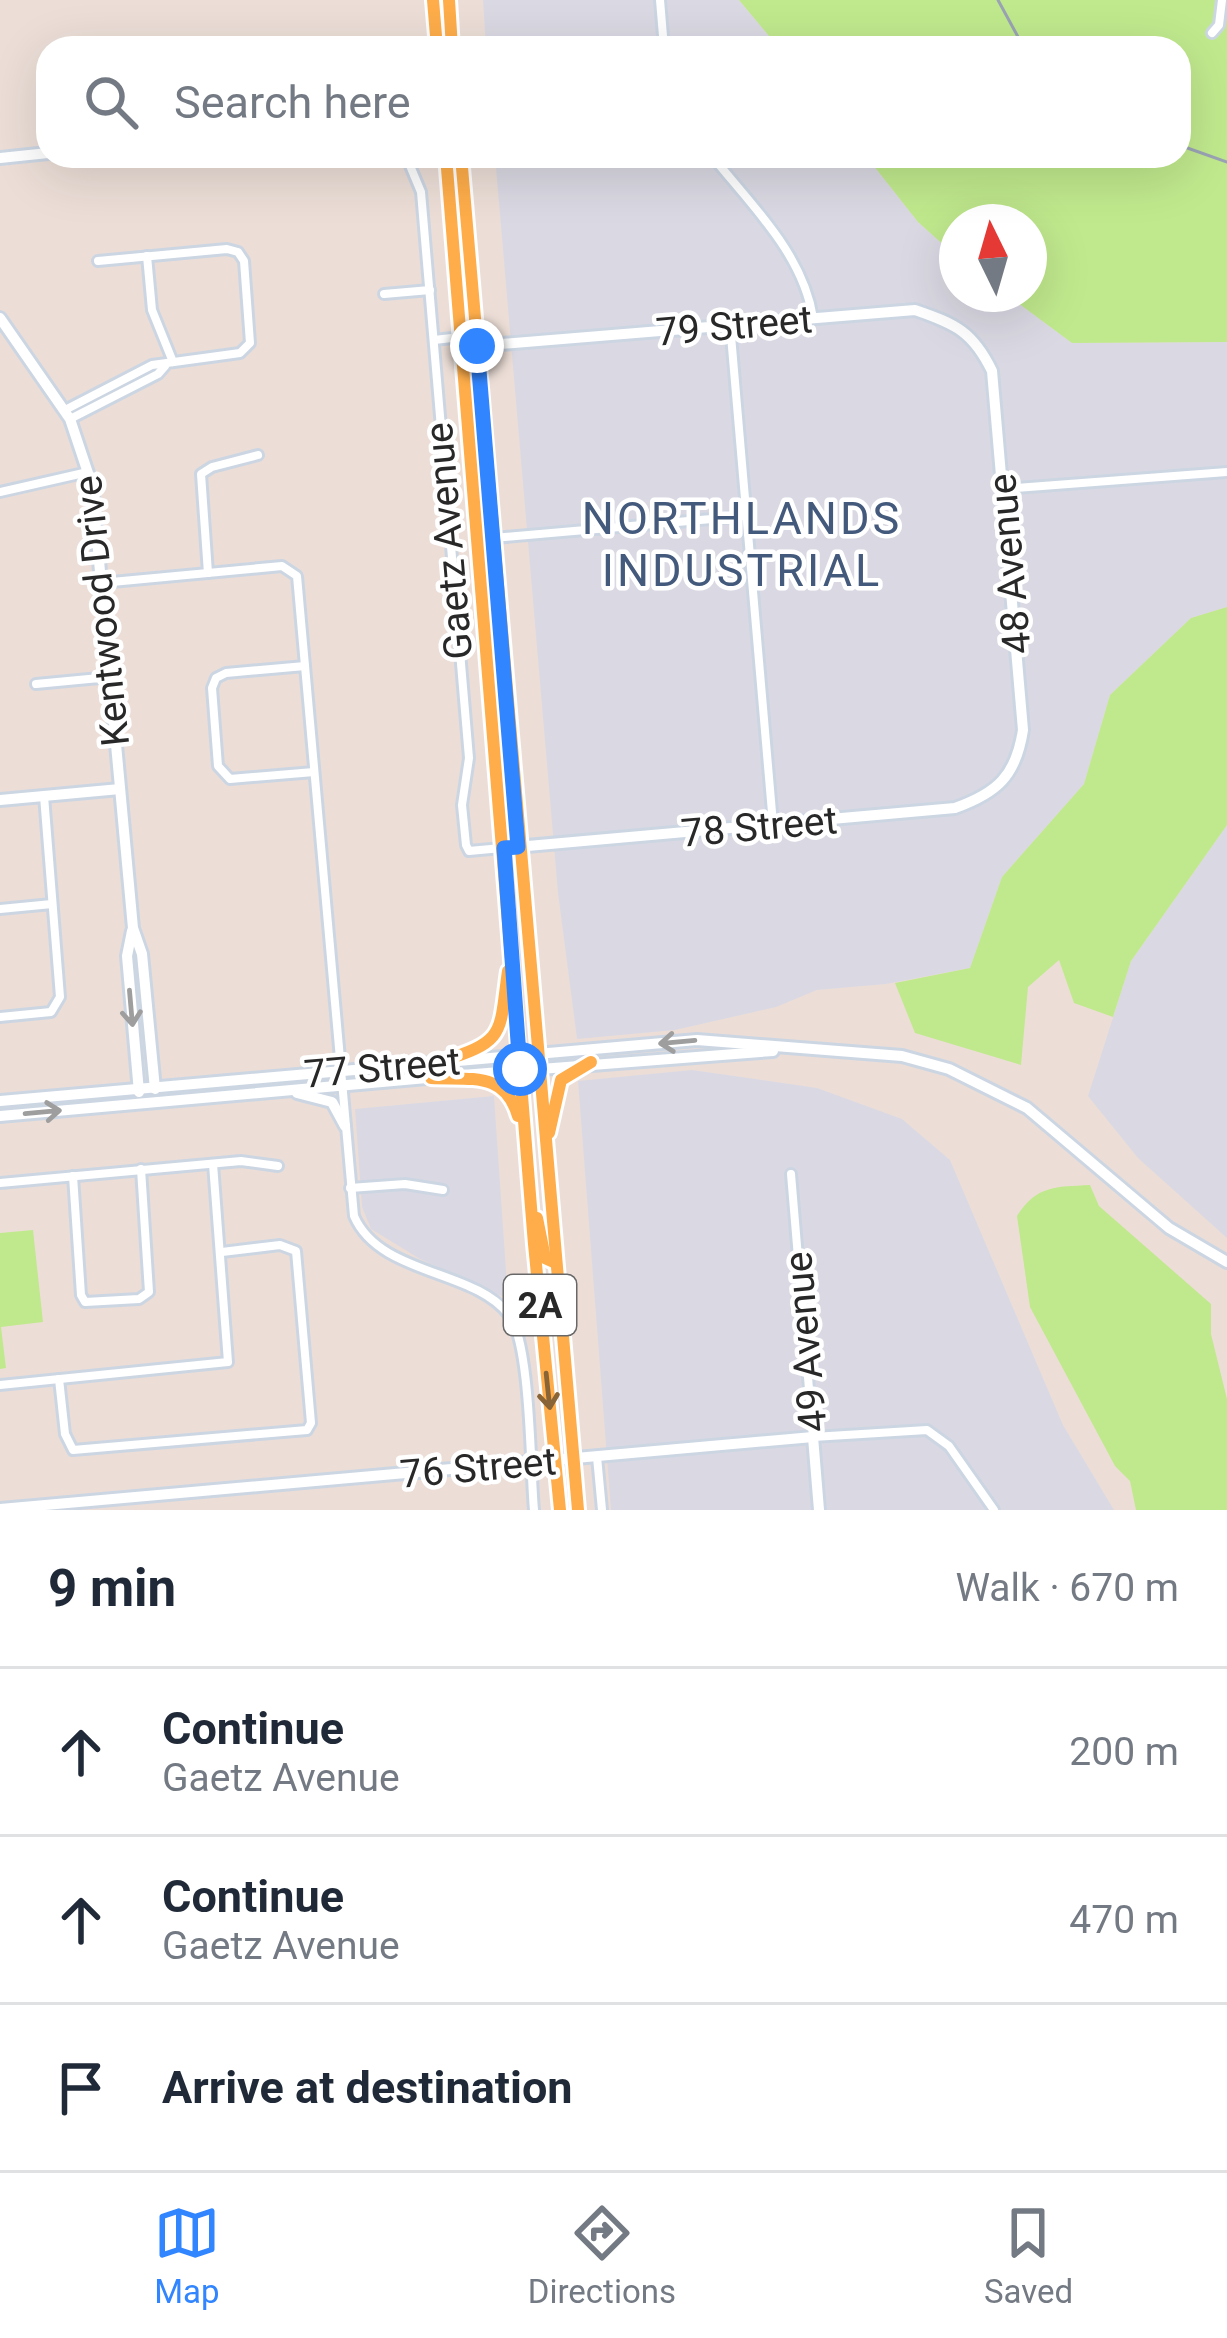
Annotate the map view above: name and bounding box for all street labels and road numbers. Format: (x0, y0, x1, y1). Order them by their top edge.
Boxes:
street label: 79 Street (654, 296, 814, 356)
street label: Gaetz Avenue (416, 420, 482, 661)
street label: 48 Avenue (979, 472, 1041, 656)
street label: Kentwood Drive (65, 473, 139, 749)
street label: 78 Street (679, 797, 839, 857)
street label: 77 Street (302, 1038, 462, 1098)
street label: 49 Avenue (775, 1250, 837, 1434)
road number: 2A (504, 1275, 576, 1335)
street label: 76 Street (398, 1438, 558, 1498)

